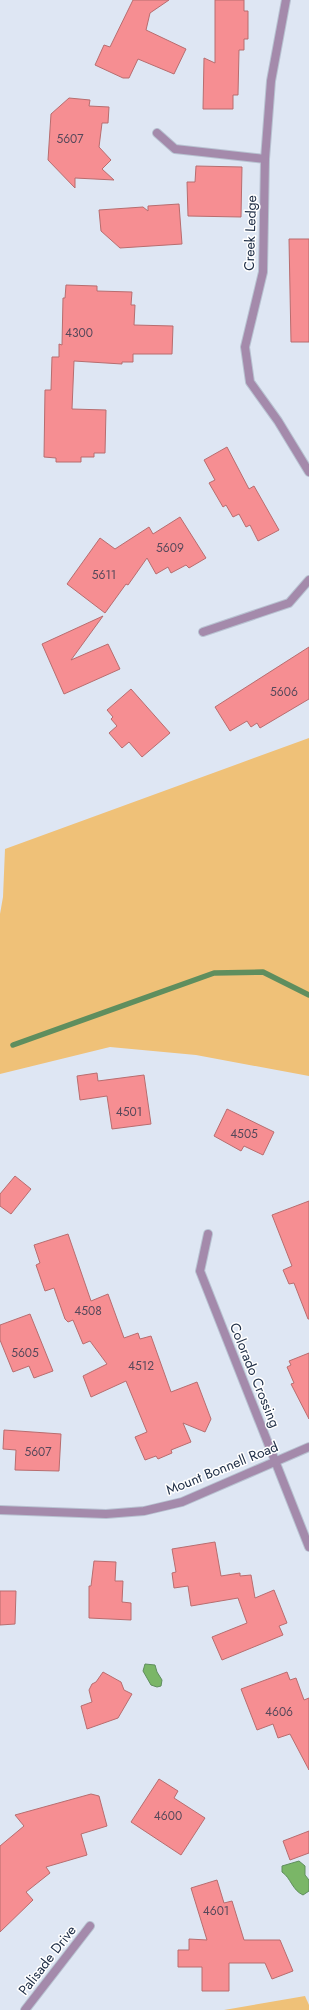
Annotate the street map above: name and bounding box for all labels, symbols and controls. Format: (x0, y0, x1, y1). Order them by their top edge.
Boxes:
house number: 5607 (56, 130, 84, 148)
street label: Creek Ledge (239, 195, 261, 271)
house number: 4300 (65, 324, 93, 342)
house number: 5609 (156, 539, 184, 557)
house number: 5611 (92, 566, 116, 584)
house number: 5606 (270, 683, 298, 701)
house number: 4501 (116, 1103, 142, 1121)
house number: 4505 (230, 1125, 258, 1143)
house number: 4508 (74, 1302, 102, 1320)
street label: Colorado Crossing (225, 1320, 285, 1430)
house number: 5605 (11, 1344, 39, 1362)
house number: 4512 (128, 1357, 154, 1375)
street label: Mount Bonnell Road (163, 1436, 281, 1500)
house number: 5607 (24, 1443, 52, 1461)
house number: 4606 (265, 1703, 293, 1721)
house number: 4600 (154, 1807, 182, 1825)
house number: 4601 (203, 1902, 229, 1920)
street label: Palisade Drive (13, 1921, 81, 1999)

